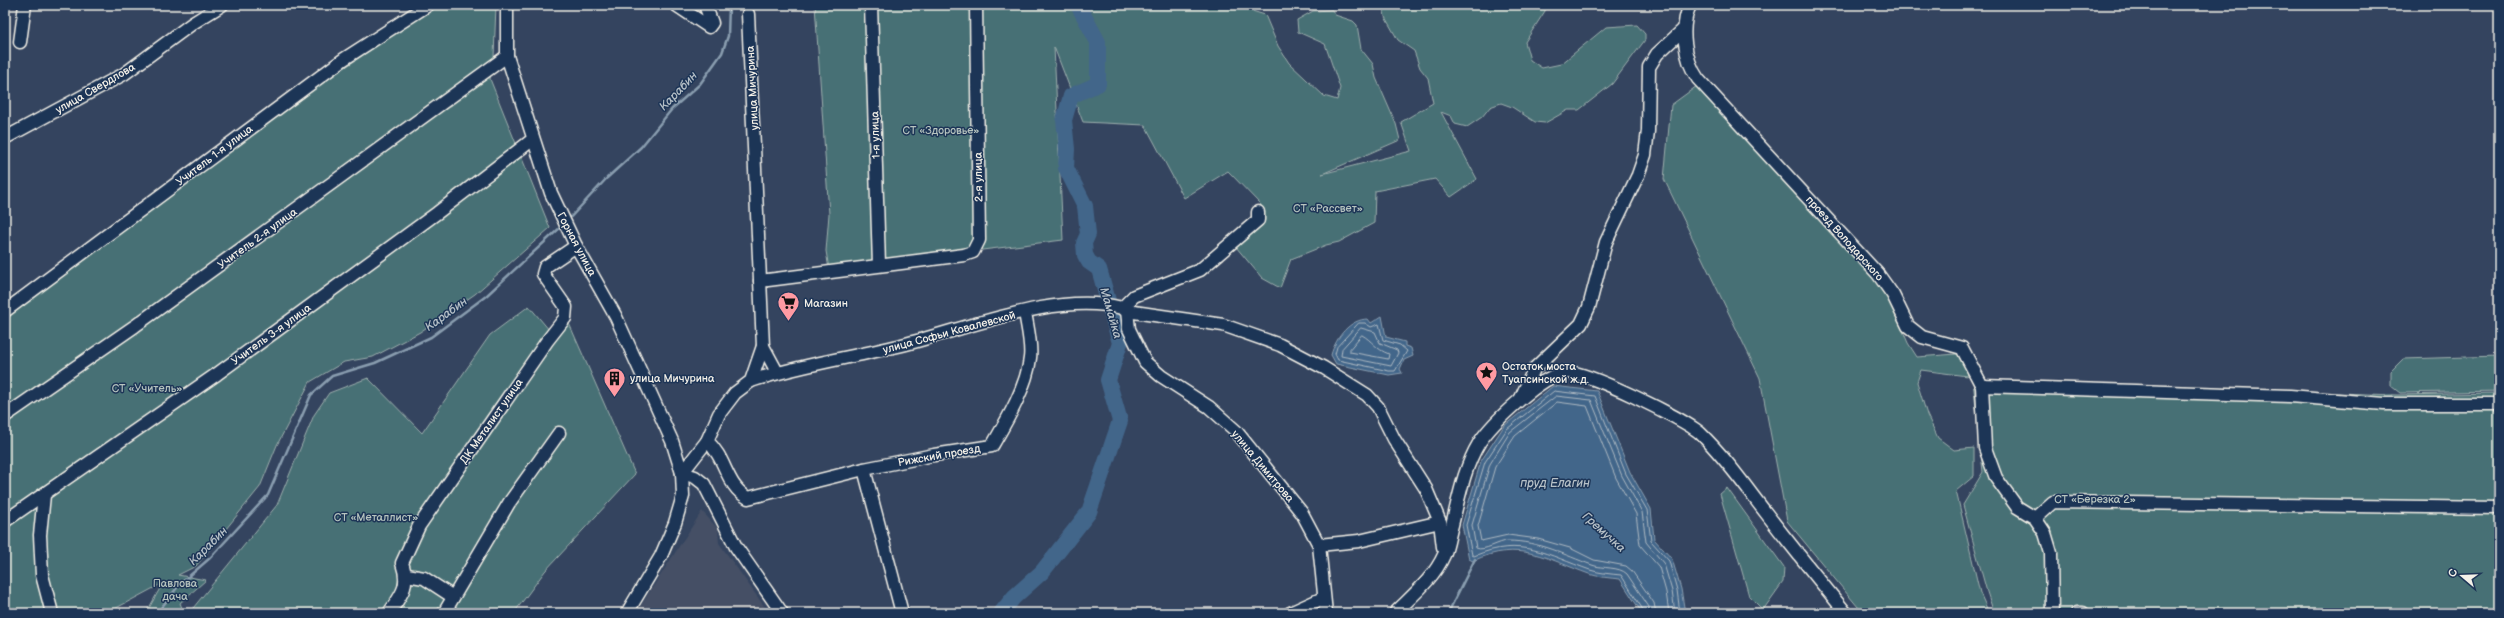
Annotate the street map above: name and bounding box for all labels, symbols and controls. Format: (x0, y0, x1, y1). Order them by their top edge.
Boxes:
street label: улица Мичурина (744, 45, 761, 131)
street label: улица Свердлова (53, 60, 138, 116)
water label: Карабин (656, 68, 701, 114)
street label: 1-я улица (868, 110, 883, 159)
street label: Учитель 1-я улица (173, 122, 256, 188)
park label: СТ «Здоровье» (903, 124, 979, 137)
street label: 2-я улица (972, 151, 985, 202)
street label: проезд Володарского (1803, 193, 1886, 284)
park label: СТ «Рассвет» (1293, 202, 1363, 215)
street label: Учитель 2-я улица (215, 205, 300, 272)
street label: Горная улица (554, 210, 599, 279)
water label: Мамайка (1096, 286, 1125, 340)
supermarket icon: Магазин (776, 290, 802, 323)
water label: Карабин (422, 294, 471, 335)
place label: Магазин (804, 297, 848, 310)
street label: Учитель 3-я улица (229, 301, 314, 368)
street label: улица Софьи Ковалевской (881, 309, 1017, 356)
place icon: Остаток моста Туапсинской ж.д. (1474, 359, 1500, 392)
place label: Остаток моста Туапсинской ж.д. (1502, 360, 1589, 386)
building icon: улица Мичурина (601, 365, 627, 398)
place label: улица Мичурина (630, 372, 715, 385)
street label: ДК Металист улица (457, 376, 526, 466)
park label: СТ «Учитель» (112, 382, 182, 395)
street label: улица Димитрова (1229, 428, 1297, 505)
street label: Рижский проезд (897, 442, 982, 469)
water label: пруд Елагин (1520, 476, 1590, 491)
park label: СТ «Березка 2» (2054, 493, 2136, 506)
water label: Гремучка (1579, 509, 1628, 556)
park label: СТ «Металлист» (334, 511, 418, 524)
water label: Карабин (186, 524, 231, 569)
north arrow (2442, 556, 2482, 596)
text: С (2446, 567, 2461, 579)
park label: Павлова дача (153, 577, 198, 603)

